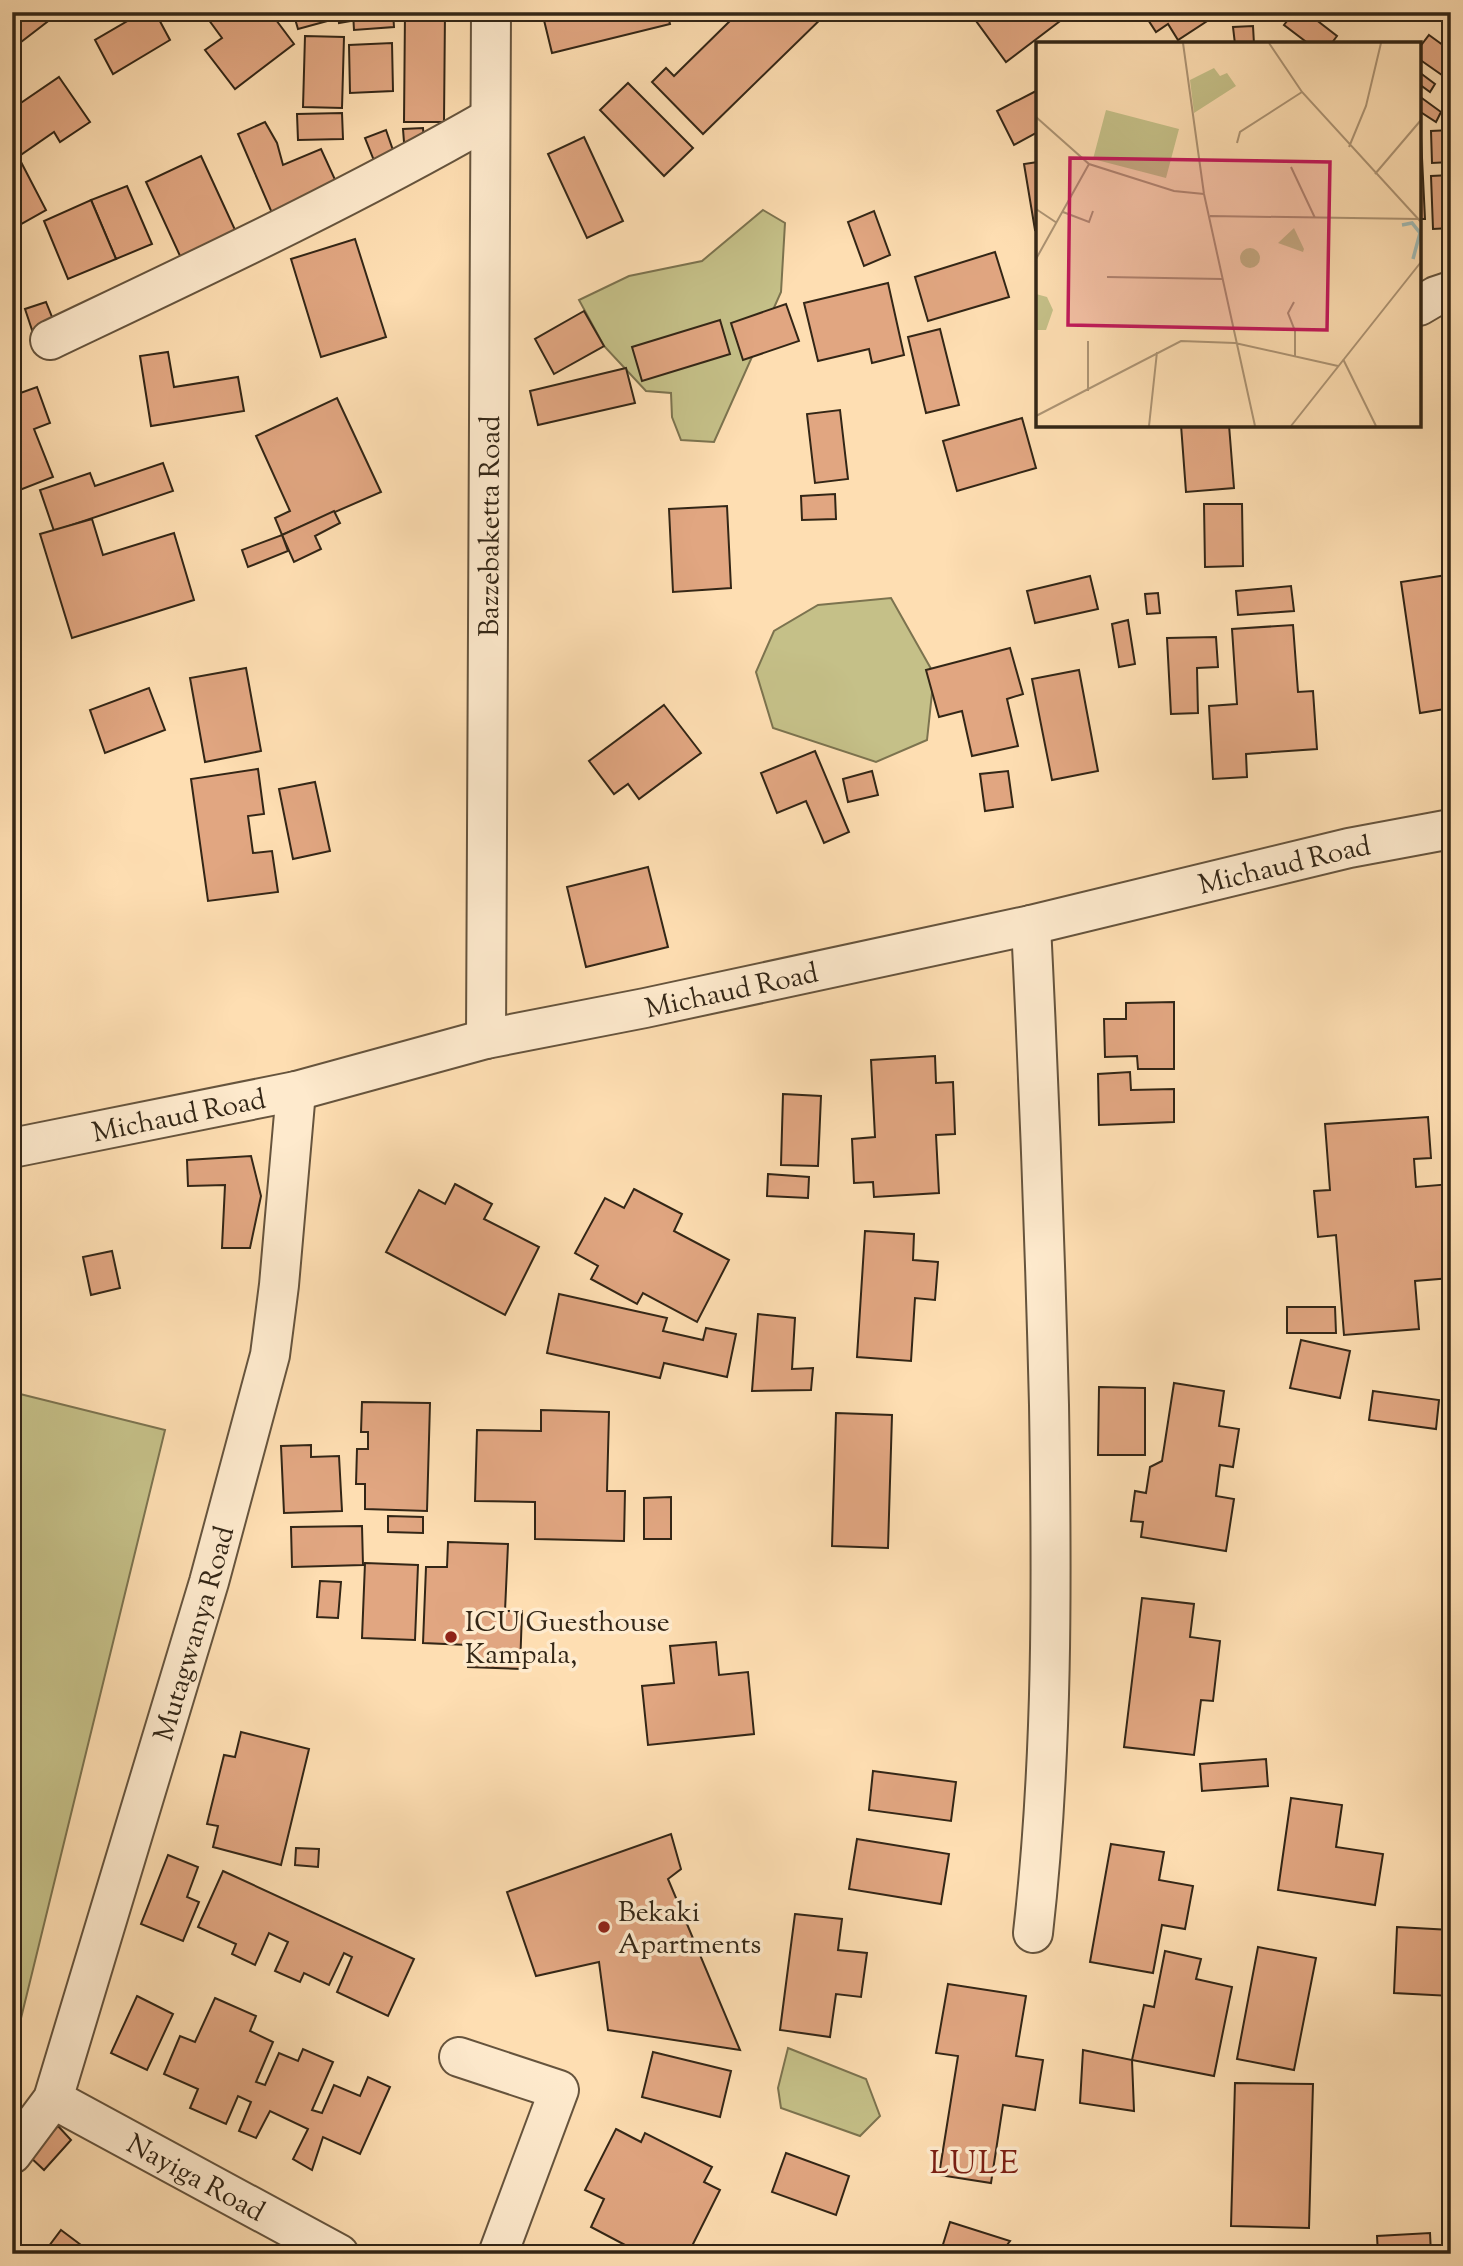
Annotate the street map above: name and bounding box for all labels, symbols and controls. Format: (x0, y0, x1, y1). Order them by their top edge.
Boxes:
inset map (1036, 42, 1421, 427)
street label: Bazzebaketta Road (471, 415, 512, 637)
street label: Michaud Road (1195, 827, 1374, 907)
street label: Michaud Road (642, 954, 822, 1030)
street label: Michaud Road (89, 1081, 270, 1154)
street label: Mutagwanya Road (145, 1522, 246, 1747)
place label: ICU Guesthouse Kampala, (465, 1604, 670, 1676)
marker: ICU Guesthouse Kampala, (443, 1629, 459, 1645)
place label: Bekaki Apartments (618, 1894, 761, 1966)
marker: Bekaki Apartments (596, 1919, 612, 1935)
street label: Nayiga Road (119, 2125, 271, 2233)
district label: LULE (929, 2142, 1021, 2188)

